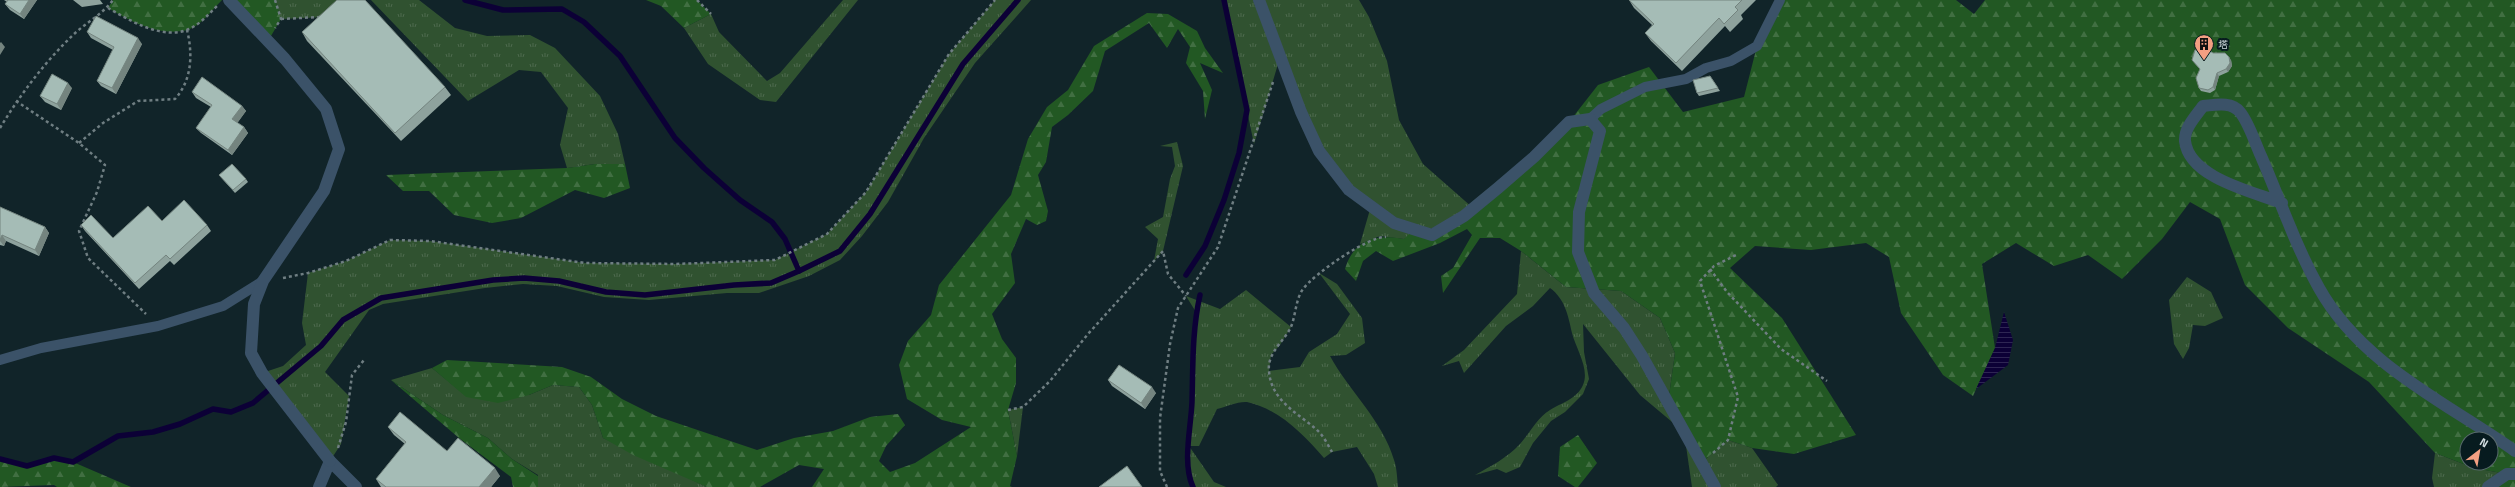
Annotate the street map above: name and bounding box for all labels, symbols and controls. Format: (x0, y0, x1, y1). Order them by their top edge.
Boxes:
building icon: 塔 (2193, 33, 2215, 61)
place label: 塔 (2218, 37, 2228, 52)
north arrow (2459, 431, 2499, 471)
text: N (2477, 434, 2492, 451)

